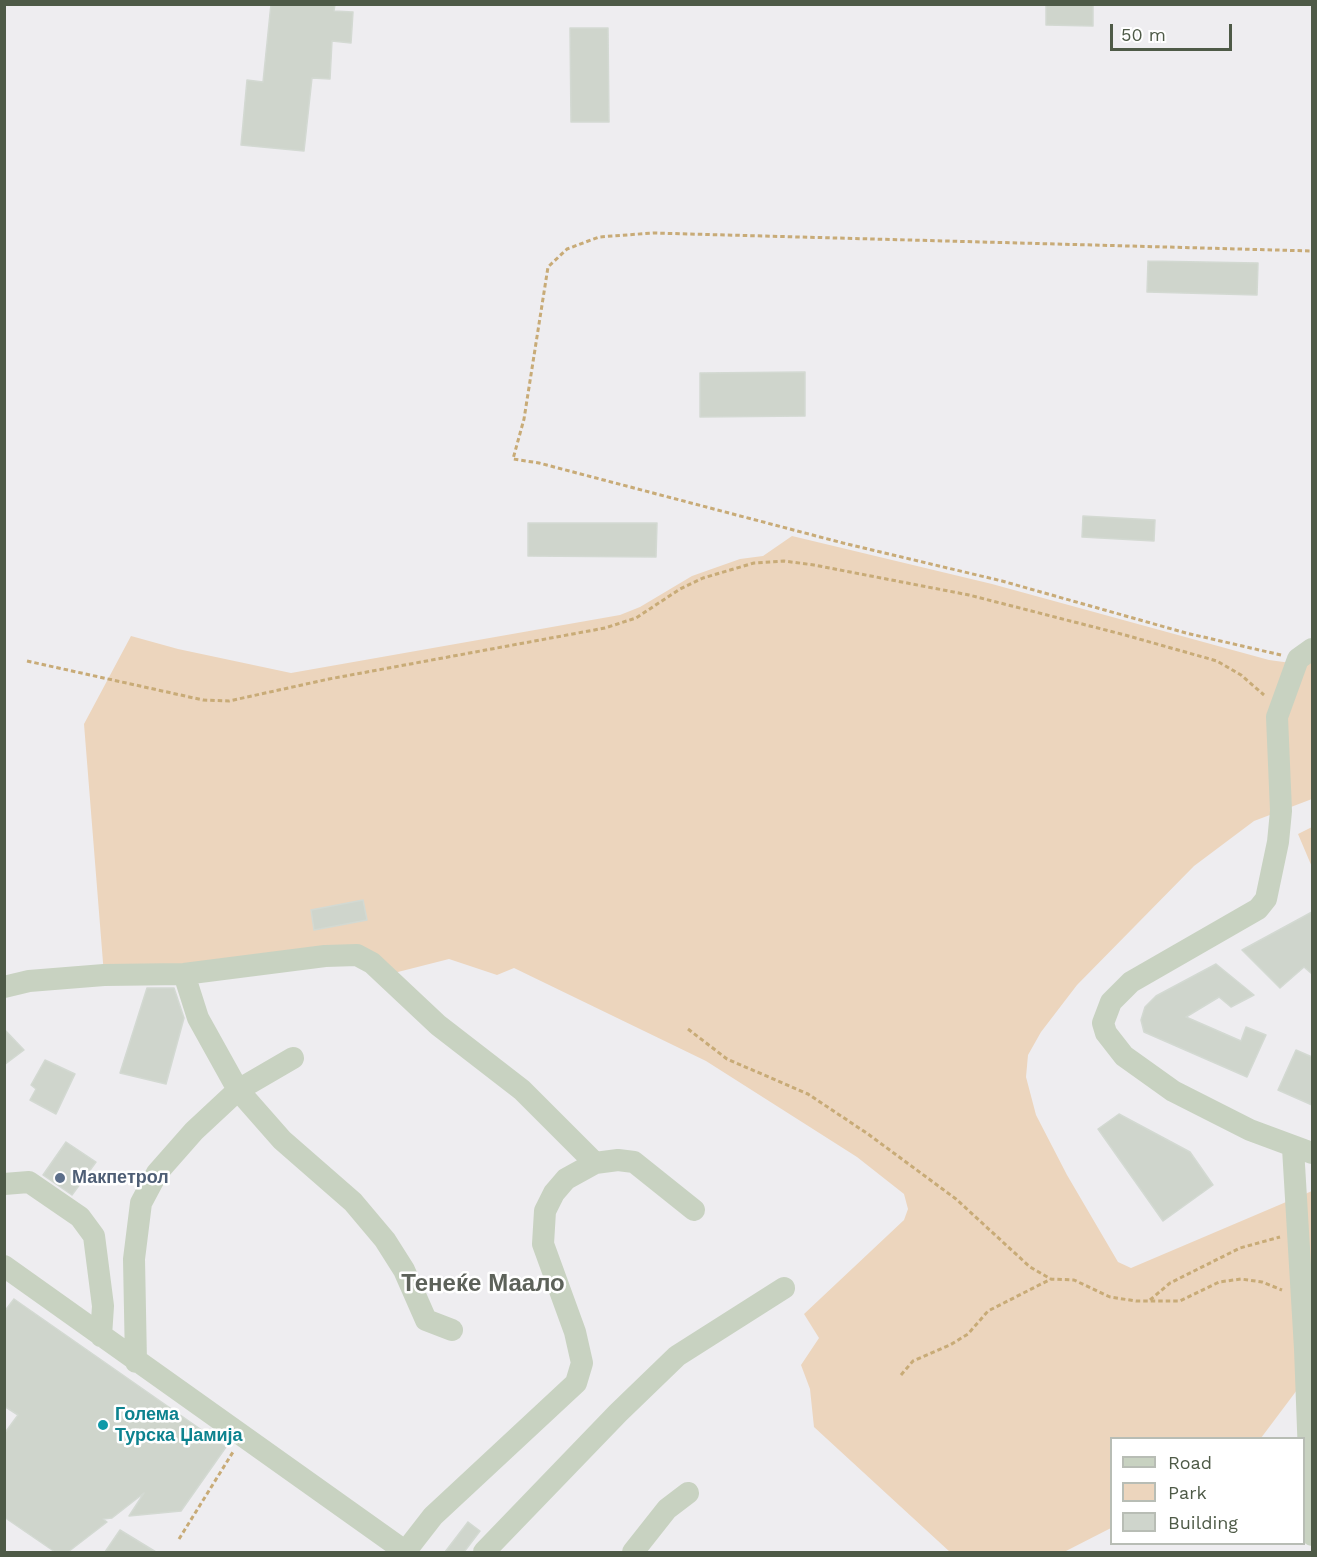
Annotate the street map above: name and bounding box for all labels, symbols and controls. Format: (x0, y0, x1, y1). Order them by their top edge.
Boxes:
scale bar (1113, 12, 1234, 50)
text: 50 m (1121, 24, 1166, 45)
place label: Макпетрол (72, 1167, 169, 1189)
marker: Макпетрол (53, 1171, 67, 1185)
district label: Тенеќе Маало (401, 1270, 565, 1298)
place label: Голема Турска Џамија (115, 1404, 243, 1446)
marker: Голема Турска Џамија (96, 1418, 110, 1432)
legend (1110, 1437, 1305, 1545)
text: Road (1168, 1452, 1212, 1473)
text: Park (1168, 1482, 1207, 1503)
text: Building (1168, 1512, 1238, 1533)

